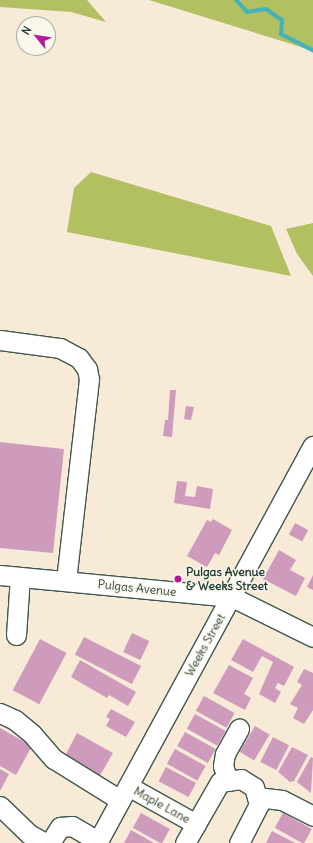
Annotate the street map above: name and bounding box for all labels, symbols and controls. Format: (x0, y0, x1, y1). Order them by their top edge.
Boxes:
north arrow (16, 16, 56, 56)
text: N (19, 24, 34, 37)
place label: Pulgas Avenue & Weeks Street (186, 565, 268, 593)
marker: Pulgas Avenue & Weeks Street (173, 574, 183, 584)
street label: Pulgas Avenue (97, 577, 177, 599)
street label: Weeks Street (182, 611, 228, 679)
street label: Maple Lane (131, 784, 193, 826)

